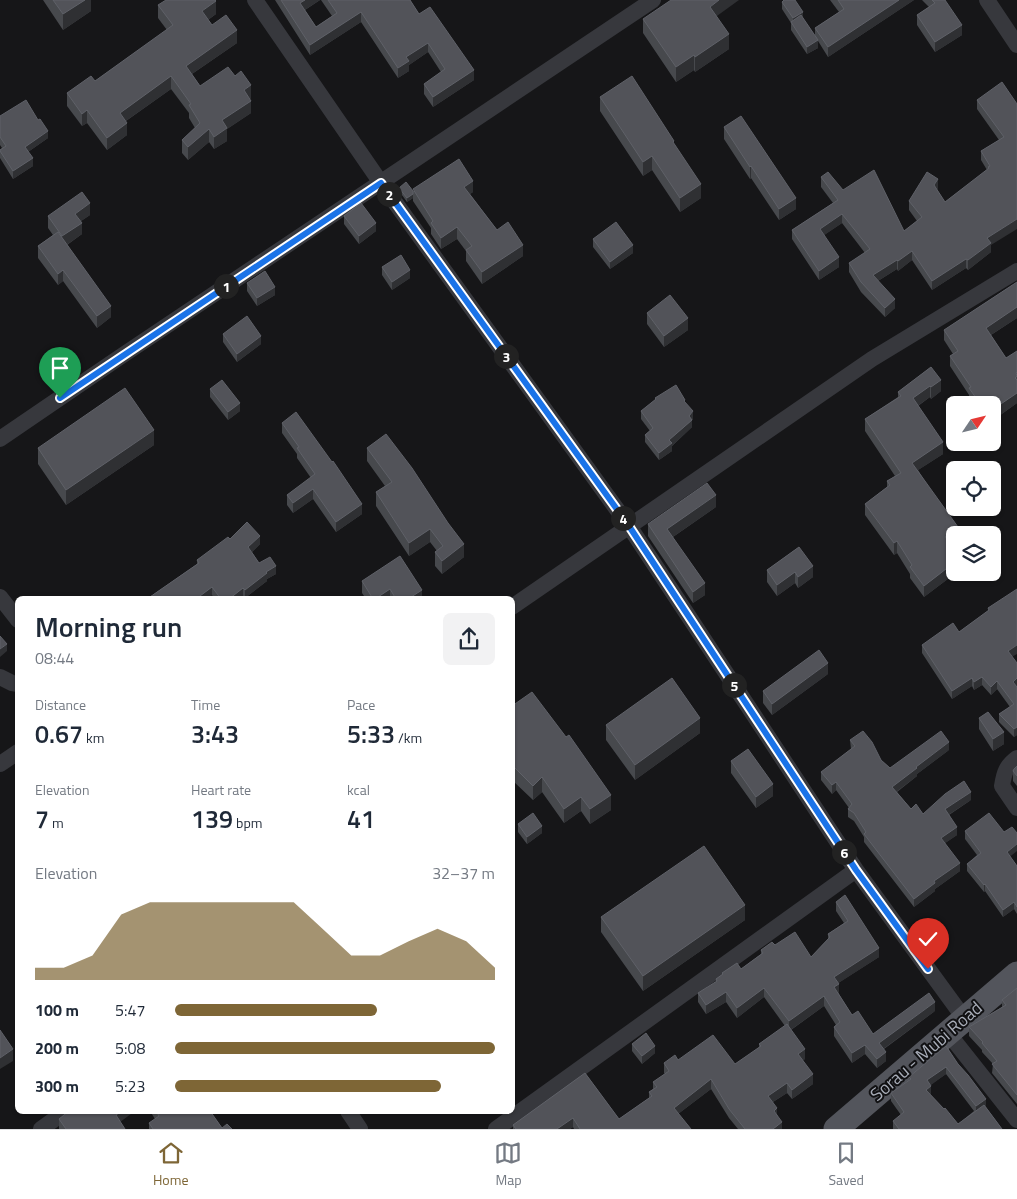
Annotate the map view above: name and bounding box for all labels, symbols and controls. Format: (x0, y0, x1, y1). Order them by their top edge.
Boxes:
pin: 2 (376, 182, 402, 206)
text: 2 (386, 184, 393, 205)
pin: 1 (214, 274, 238, 298)
text: 1 (223, 276, 230, 297)
pin: 3 (494, 344, 518, 368)
text: 3 (503, 346, 510, 367)
pin (39, 347, 81, 398)
icon: arrive (46, 354, 74, 382)
north arrow (946, 396, 1001, 451)
map controls (946, 396, 1001, 581)
button: locate (946, 461, 1001, 516)
pin: 4 (610, 506, 636, 530)
text: 4 (620, 508, 627, 529)
button: layers (946, 526, 1001, 581)
text: Morning run (35, 605, 182, 648)
button: share (443, 613, 495, 665)
text: 08:44 (35, 646, 74, 670)
pin: 5 (722, 672, 746, 698)
text: 5 (731, 675, 738, 696)
text: Distance (35, 694, 86, 715)
text: Time (191, 694, 220, 715)
text: Pace (347, 694, 375, 715)
text: 0.67 (35, 715, 83, 753)
text: 3:43 (191, 715, 239, 753)
text: 5:33 (347, 715, 395, 753)
text: km (83, 727, 104, 748)
text: /km (395, 727, 422, 748)
text: Elevation (35, 779, 89, 800)
text: Heart rate (191, 779, 251, 800)
text: kcal (347, 779, 370, 800)
text: 7 (35, 800, 49, 838)
text: 139 (191, 800, 233, 838)
text: 41 (347, 800, 375, 838)
text: m (49, 812, 64, 833)
text: bpm (233, 812, 263, 833)
pin: 6 (832, 840, 856, 864)
text: 6 (841, 842, 848, 863)
text: Elevation (35, 861, 97, 885)
text: 32–37 m (432, 861, 495, 885)
pin (907, 918, 949, 969)
icon: check (914, 925, 942, 953)
street label: Sorau - Mubi Road (864, 995, 988, 1107)
text: 100 m (35, 998, 79, 1022)
text: 5:47 (115, 998, 145, 1022)
text: 200 m (35, 1036, 79, 1060)
text: 5:08 (115, 1036, 145, 1060)
text: 300 m (35, 1074, 79, 1098)
text: 5:23 (115, 1074, 145, 1098)
tab: Home (153, 1139, 189, 1190)
tab: Map (494, 1139, 522, 1190)
tab: Saved (828, 1139, 864, 1190)

